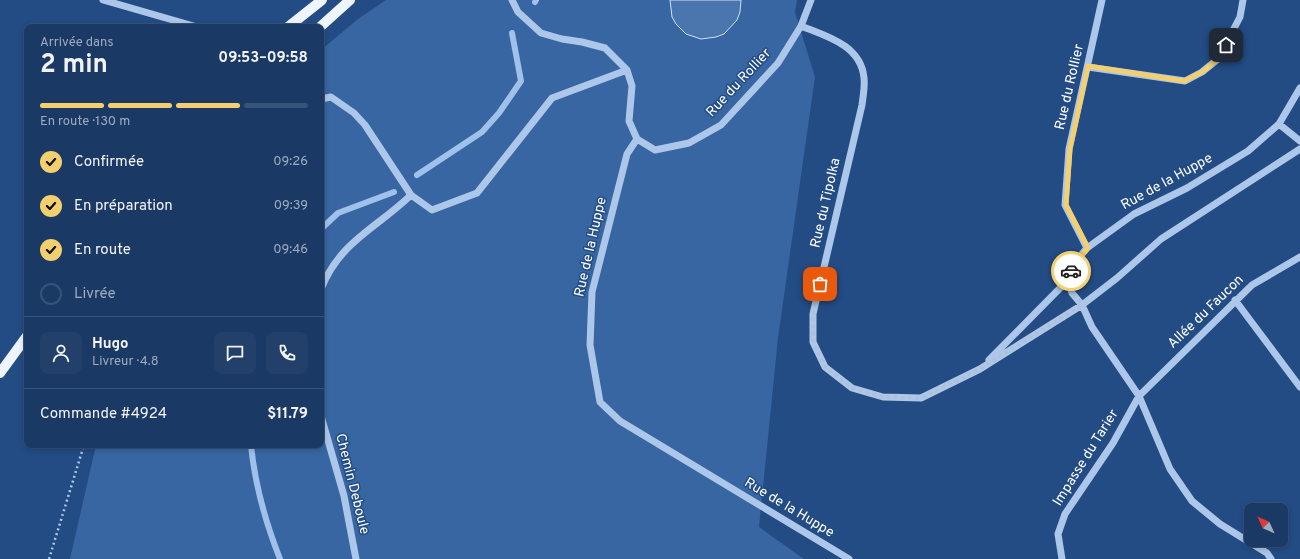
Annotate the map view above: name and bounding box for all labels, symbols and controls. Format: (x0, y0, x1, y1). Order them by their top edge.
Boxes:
pin (1209, 28, 1243, 62)
icon: home (1215, 34, 1237, 56)
text: Arrivée dans (40, 35, 113, 51)
street label: Rue du Rollier (1052, 42, 1088, 132)
street label: Rue du Rollier (703, 45, 775, 121)
text: 2 min (40, 49, 108, 82)
text: 09:53–09:58 (218, 49, 308, 68)
text: En route · 130 m (40, 114, 130, 130)
street label: Rue de la Huppe (1118, 150, 1216, 214)
icon: check (40, 151, 62, 173)
text: Confirmée (74, 153, 144, 172)
text: 09:26 (273, 154, 308, 170)
street label: Rue du Tipolka (807, 156, 845, 250)
icon: check (40, 195, 62, 217)
street label: Rue de la Huppe (571, 195, 611, 299)
text: En préparation (74, 197, 173, 216)
text: 09:39 (274, 198, 308, 214)
icon: check (40, 239, 62, 261)
text: En route (74, 241, 131, 260)
text: 09:46 (273, 242, 308, 258)
courier (1051, 251, 1091, 291)
icon: car (1060, 260, 1082, 282)
pin (803, 267, 837, 301)
street label: Allée du Faucon (1165, 272, 1247, 352)
icon: bag (809, 273, 831, 295)
text: Livrée (74, 285, 116, 304)
button: person (40, 332, 82, 374)
button: chat (214, 332, 256, 374)
button: phone (266, 332, 308, 374)
text: Hugo (92, 335, 129, 354)
text: Livreur · 4.8 (92, 354, 159, 370)
text: Commande #4924 (40, 405, 167, 424)
text: $11.79 (267, 405, 308, 424)
street label: Impasse du Tarier (1049, 406, 1123, 509)
street label: Chemin Deboule (331, 432, 373, 536)
street label: Rue de la Huppe (741, 474, 837, 542)
north arrow (1244, 503, 1288, 547)
map controls (1244, 503, 1288, 547)

